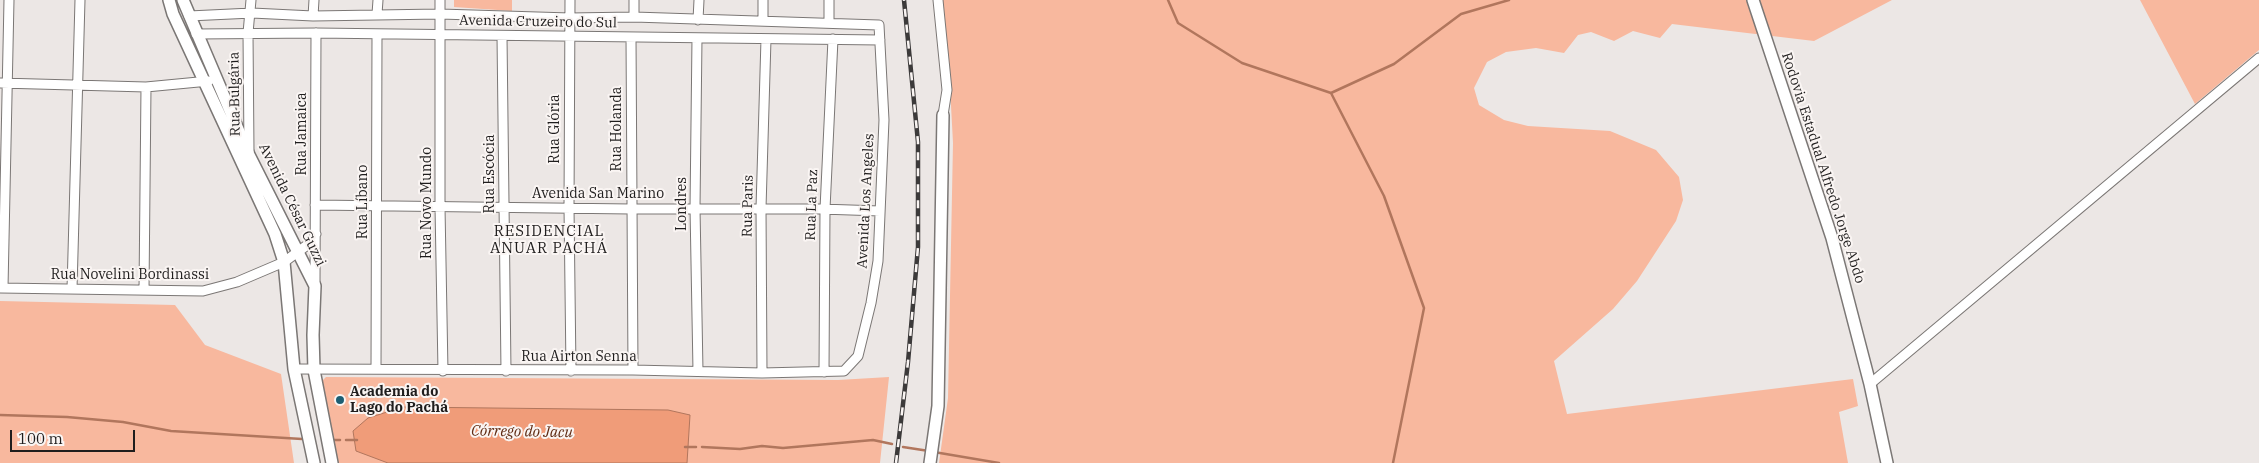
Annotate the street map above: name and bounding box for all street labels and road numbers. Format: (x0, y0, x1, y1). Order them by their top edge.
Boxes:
street label: Avenida Cruzeiro do Sul (459, 12, 617, 32)
street label: Rodovia Estadual Alfredo Jorge Abdo (1778, 50, 1868, 286)
street label: Rua Bulgária (226, 52, 244, 136)
street label: Rua Holanda (609, 87, 625, 171)
street label: Rua Jamaica (294, 92, 310, 176)
street label: Rua Glória (547, 94, 563, 164)
street label: Avenida Los Angeles (854, 133, 878, 269)
street label: Rua Escócia (482, 134, 498, 214)
street label: Avenida César Guzzi (255, 141, 329, 269)
street label: Rua Novo Mundo (419, 147, 435, 259)
street label: Rua Líbano (355, 165, 371, 239)
street label: Rua La Paz (802, 169, 822, 241)
street label: Rua Paris (739, 175, 757, 237)
street label: Londres (674, 177, 690, 231)
street label: Avenida San Marino (532, 186, 664, 202)
street label: Rua Novelini Bordinassi (51, 267, 209, 283)
street label: Rua Airton Senna (521, 349, 637, 365)

